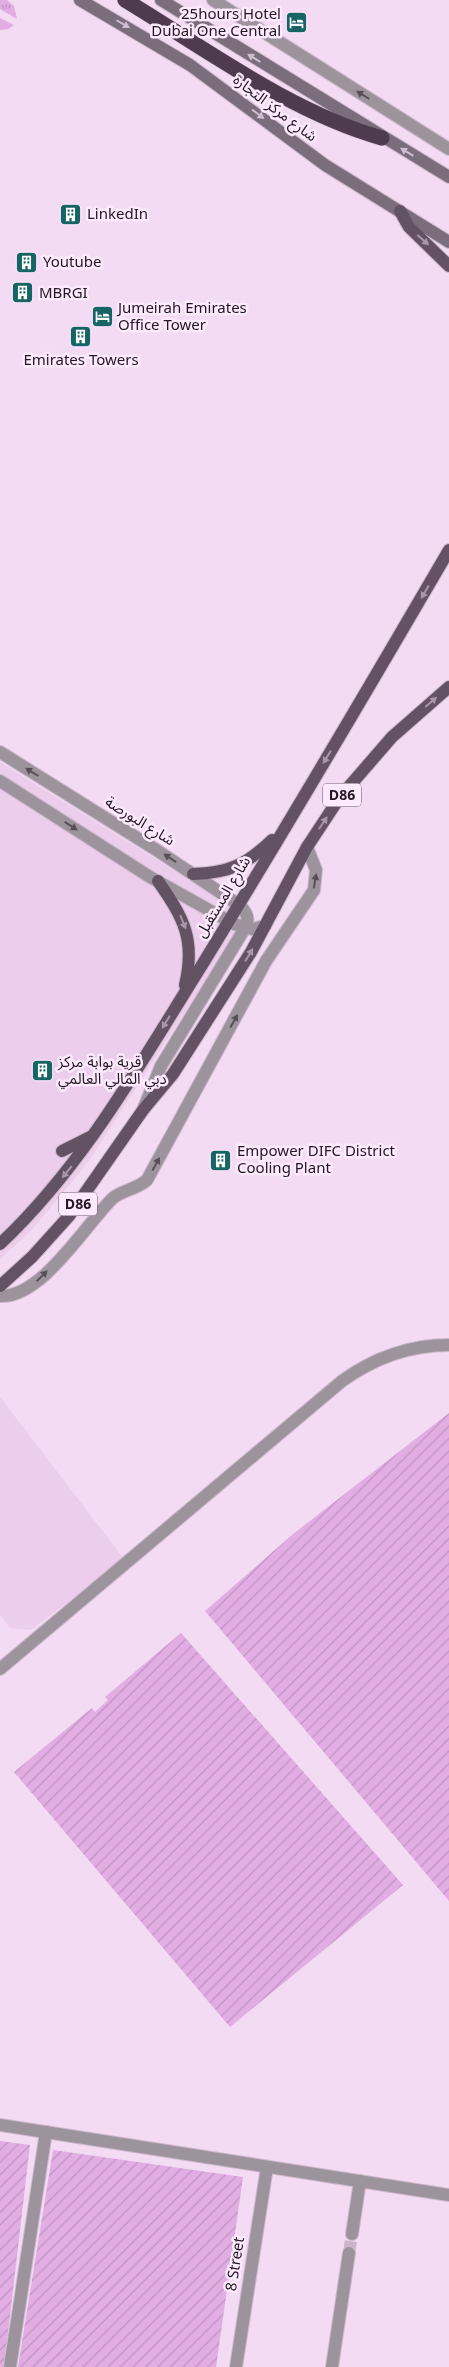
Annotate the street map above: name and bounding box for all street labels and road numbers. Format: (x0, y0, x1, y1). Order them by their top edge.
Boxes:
street label: شارع مركز التجارة (225, 65, 325, 151)
road number: D86 (323, 784, 361, 806)
street label: شارع البورصة (98, 787, 182, 856)
street label: شارع المستقبل (186, 849, 260, 944)
road number: D86 (59, 1192, 97, 1216)
street label: 8 Street (215, 2234, 255, 2293)

